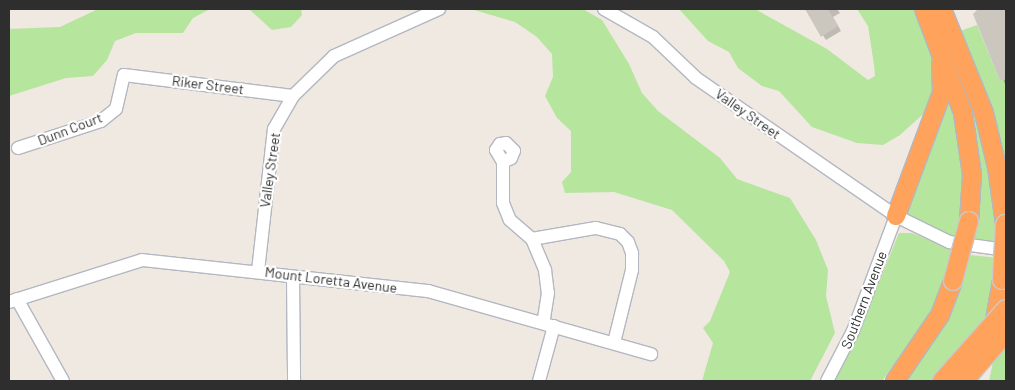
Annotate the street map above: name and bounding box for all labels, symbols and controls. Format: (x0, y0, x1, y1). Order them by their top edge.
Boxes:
street label: Riker Street (171, 72, 245, 98)
street label: Valley Street (712, 85, 784, 143)
street label: Dunn Court (35, 109, 105, 149)
street label: Valley Street (256, 131, 284, 209)
street label: Southern Avenue (838, 249, 890, 351)
street label: Mount Loretta Avenue (264, 264, 398, 296)

